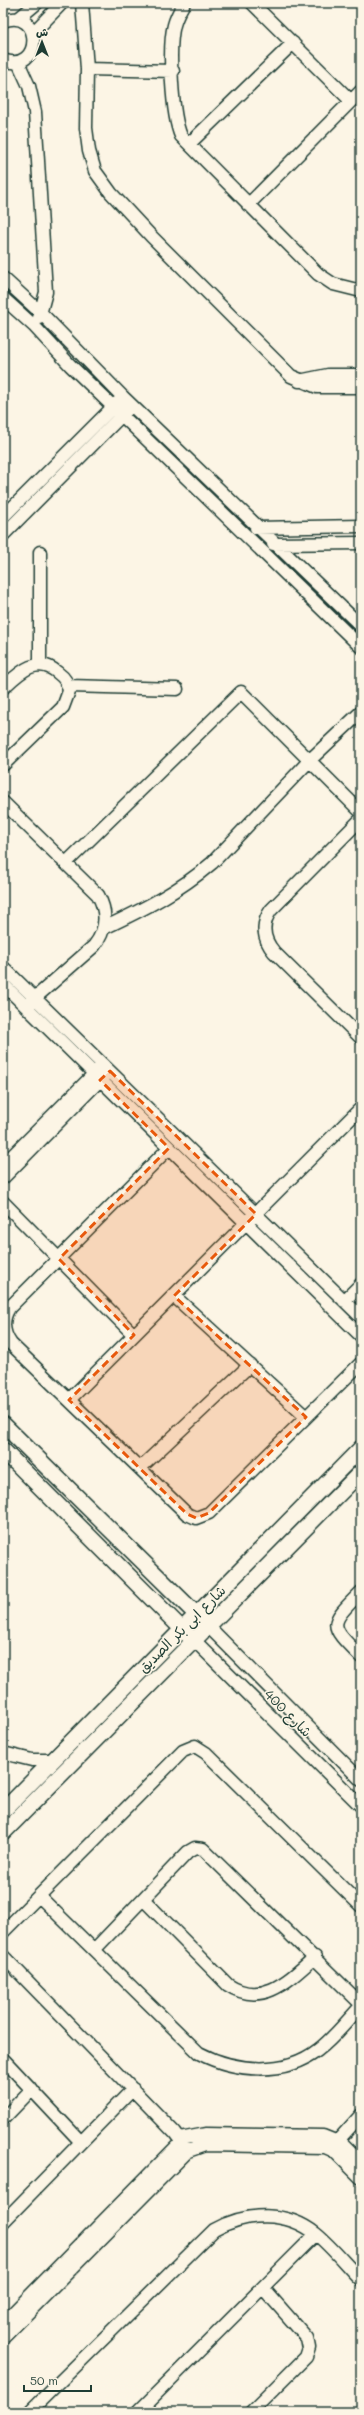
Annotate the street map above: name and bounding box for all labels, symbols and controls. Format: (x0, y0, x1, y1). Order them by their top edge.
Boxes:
north arrow (22, 22, 62, 62)
text: ش (36, 24, 48, 39)
street label: شارع ابى بكر الصديق (134, 1581, 230, 1677)
street label: شارع 400 (260, 1685, 316, 1741)
scale bar (24, 2367, 91, 2393)
text: 50 m (30, 2372, 58, 2388)

